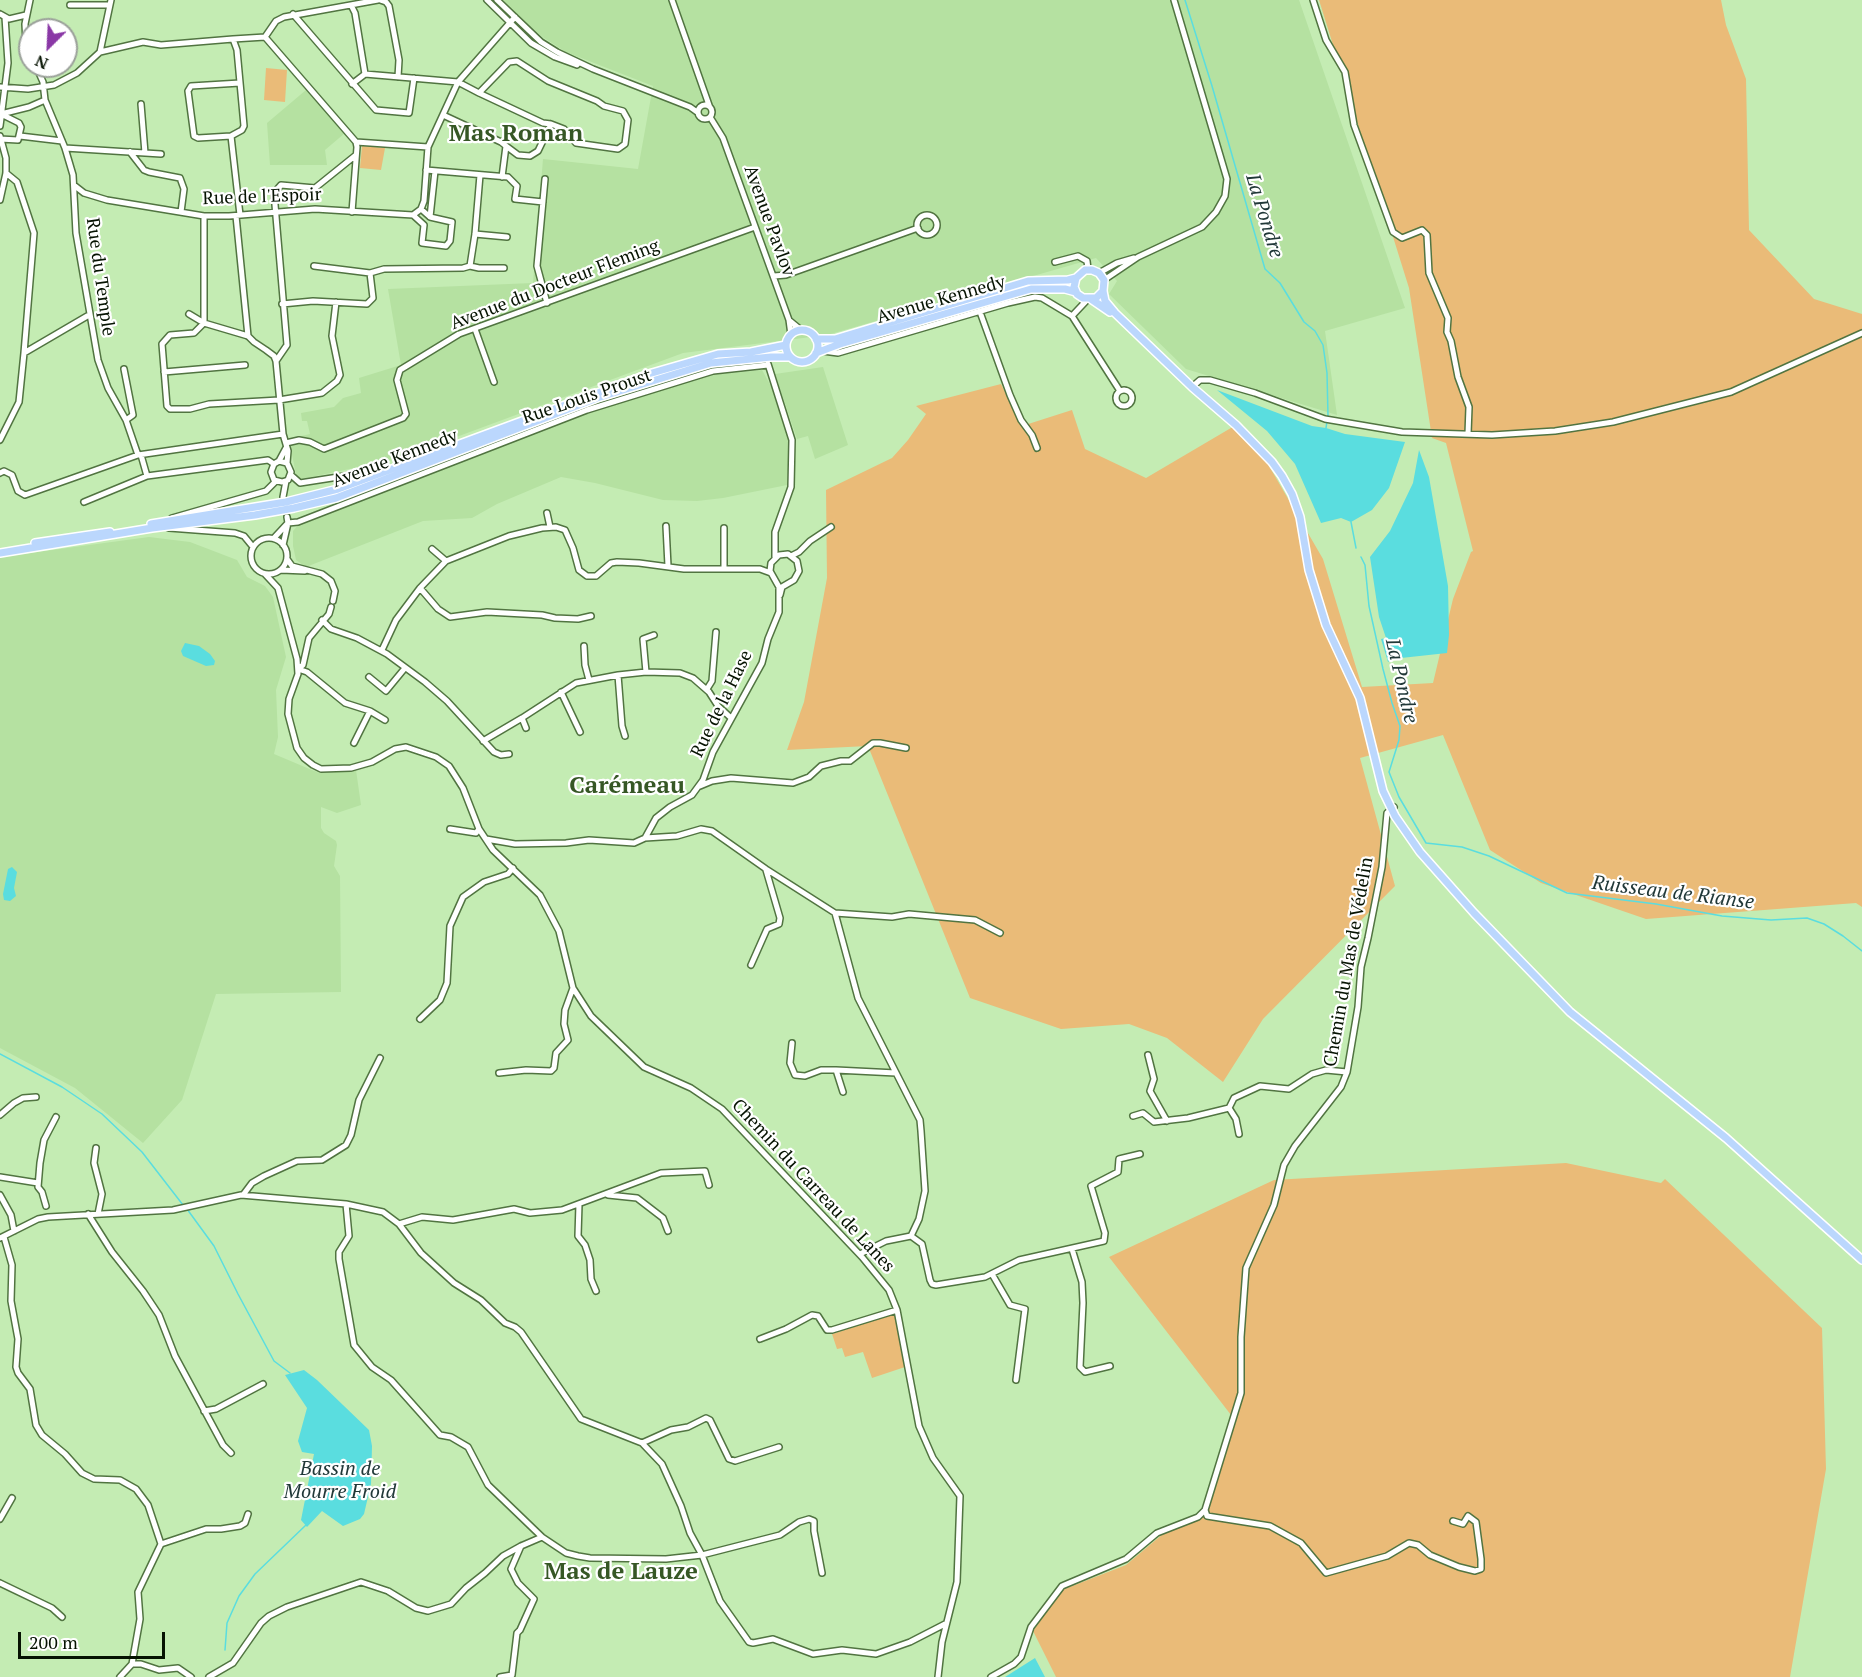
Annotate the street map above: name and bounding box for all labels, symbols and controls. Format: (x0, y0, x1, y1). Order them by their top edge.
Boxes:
north arrow (18, 18, 78, 78)
text: N (31, 50, 52, 75)
district label: Mas Roman (449, 120, 583, 148)
street label: Avenue Pavlov (739, 163, 799, 279)
water label: La Pondre (1240, 171, 1288, 261)
street label: Rue de l'Espoir (202, 184, 322, 210)
street label: Rue du Temple (81, 216, 119, 338)
street label: Avenue du Docteur Fleming (448, 235, 662, 335)
street label: Avenue Kennedy (874, 271, 1008, 329)
street label: Rue Louis Proust (519, 365, 655, 429)
street label: Avenue Kennedy (329, 425, 461, 493)
water label: La Pondre (1380, 636, 1422, 726)
street label: Rue de la Hase (687, 647, 757, 761)
district label: Carémeau (569, 772, 685, 800)
street label: Chemin du Mas de Védelin (1320, 855, 1378, 1069)
water label: Ruisseau de Rianse (1591, 871, 1755, 915)
street label: Chemin du Carreau de Lanes (727, 1095, 899, 1277)
water label: Bassin de Mourre Froid (284, 1457, 396, 1504)
district label: Mas de Lauze (544, 1558, 698, 1586)
scale bar (21, 1620, 168, 1658)
text: 200 m (29, 1630, 78, 1654)

